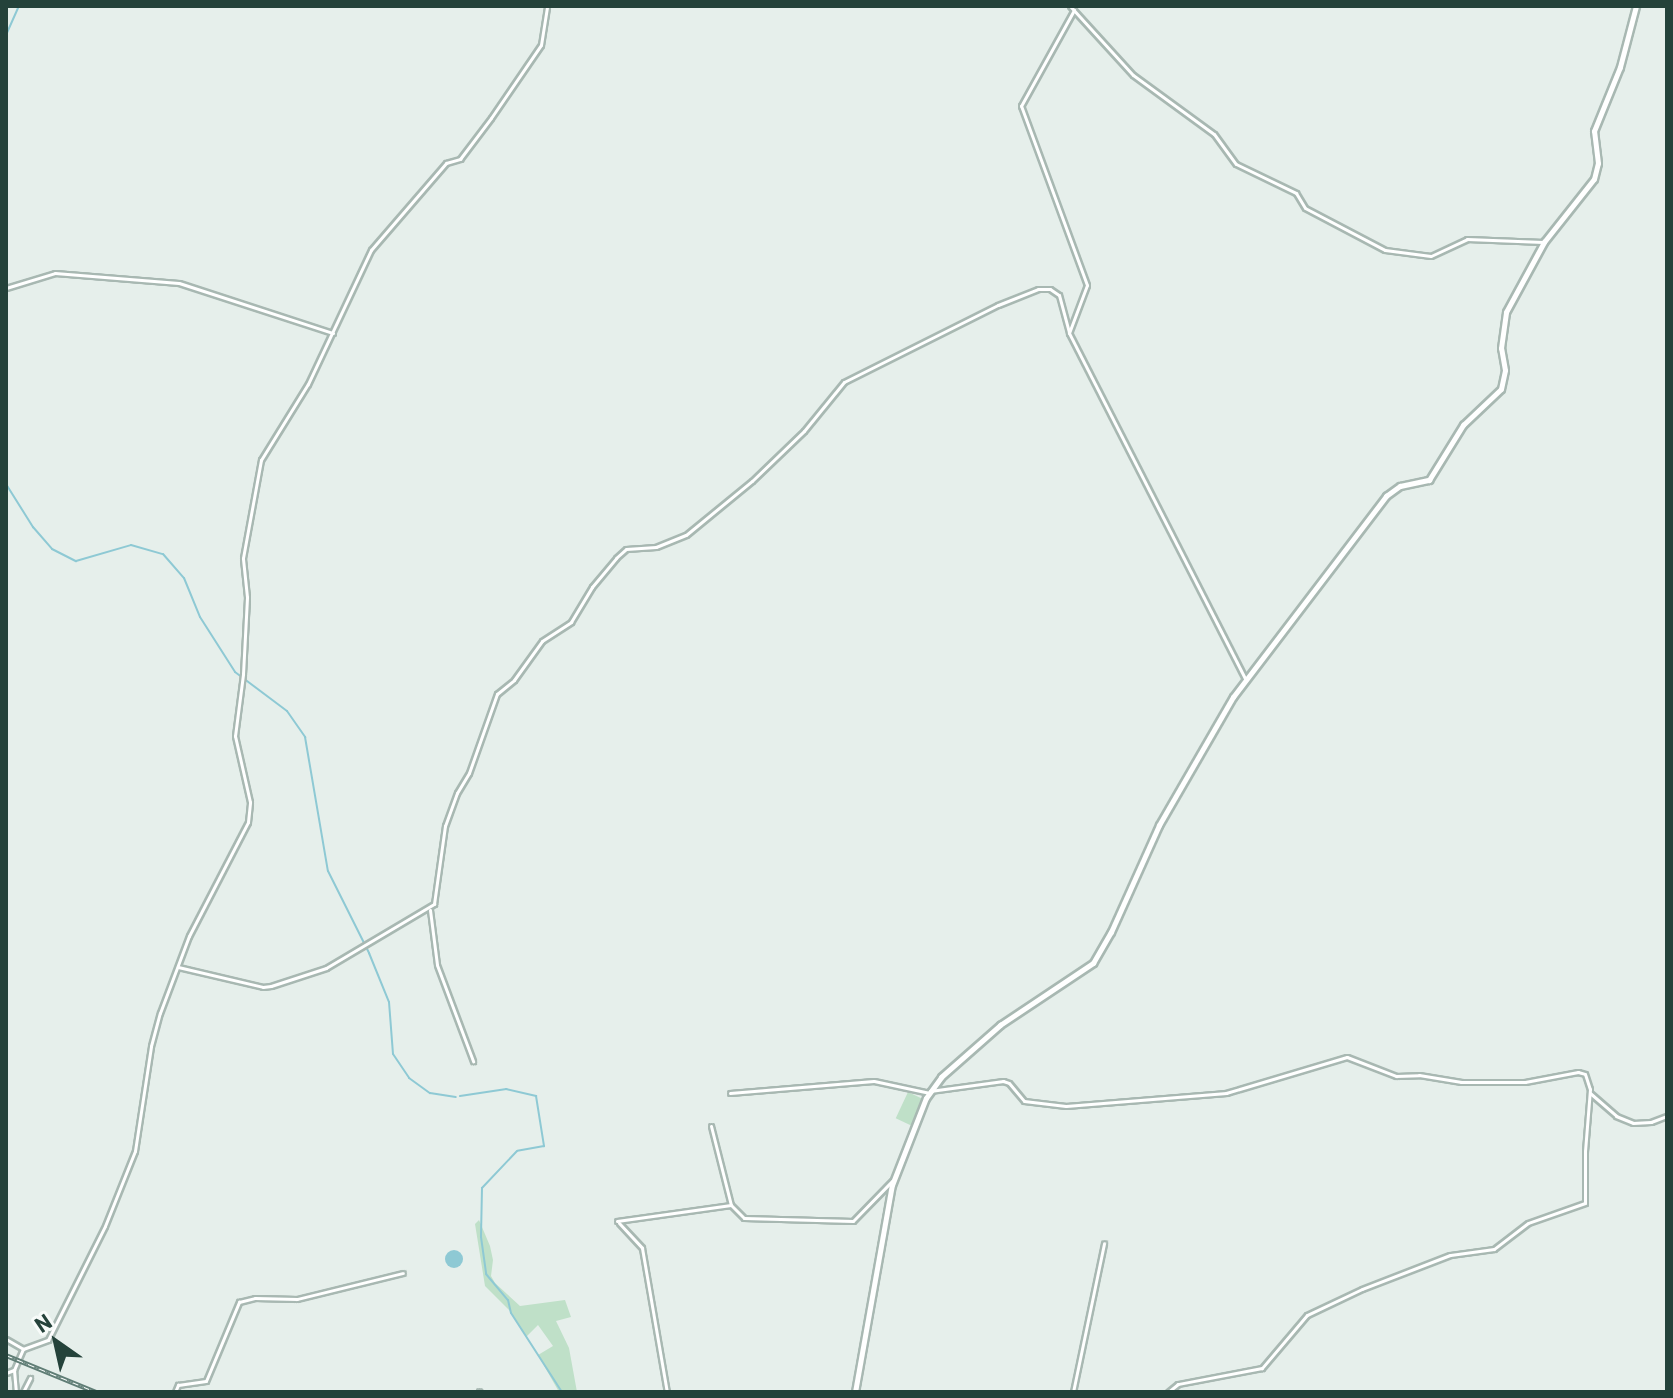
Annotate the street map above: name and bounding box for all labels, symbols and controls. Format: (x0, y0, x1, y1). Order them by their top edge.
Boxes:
north arrow (16, 1302, 96, 1382)
text: N (29, 1307, 56, 1337)

